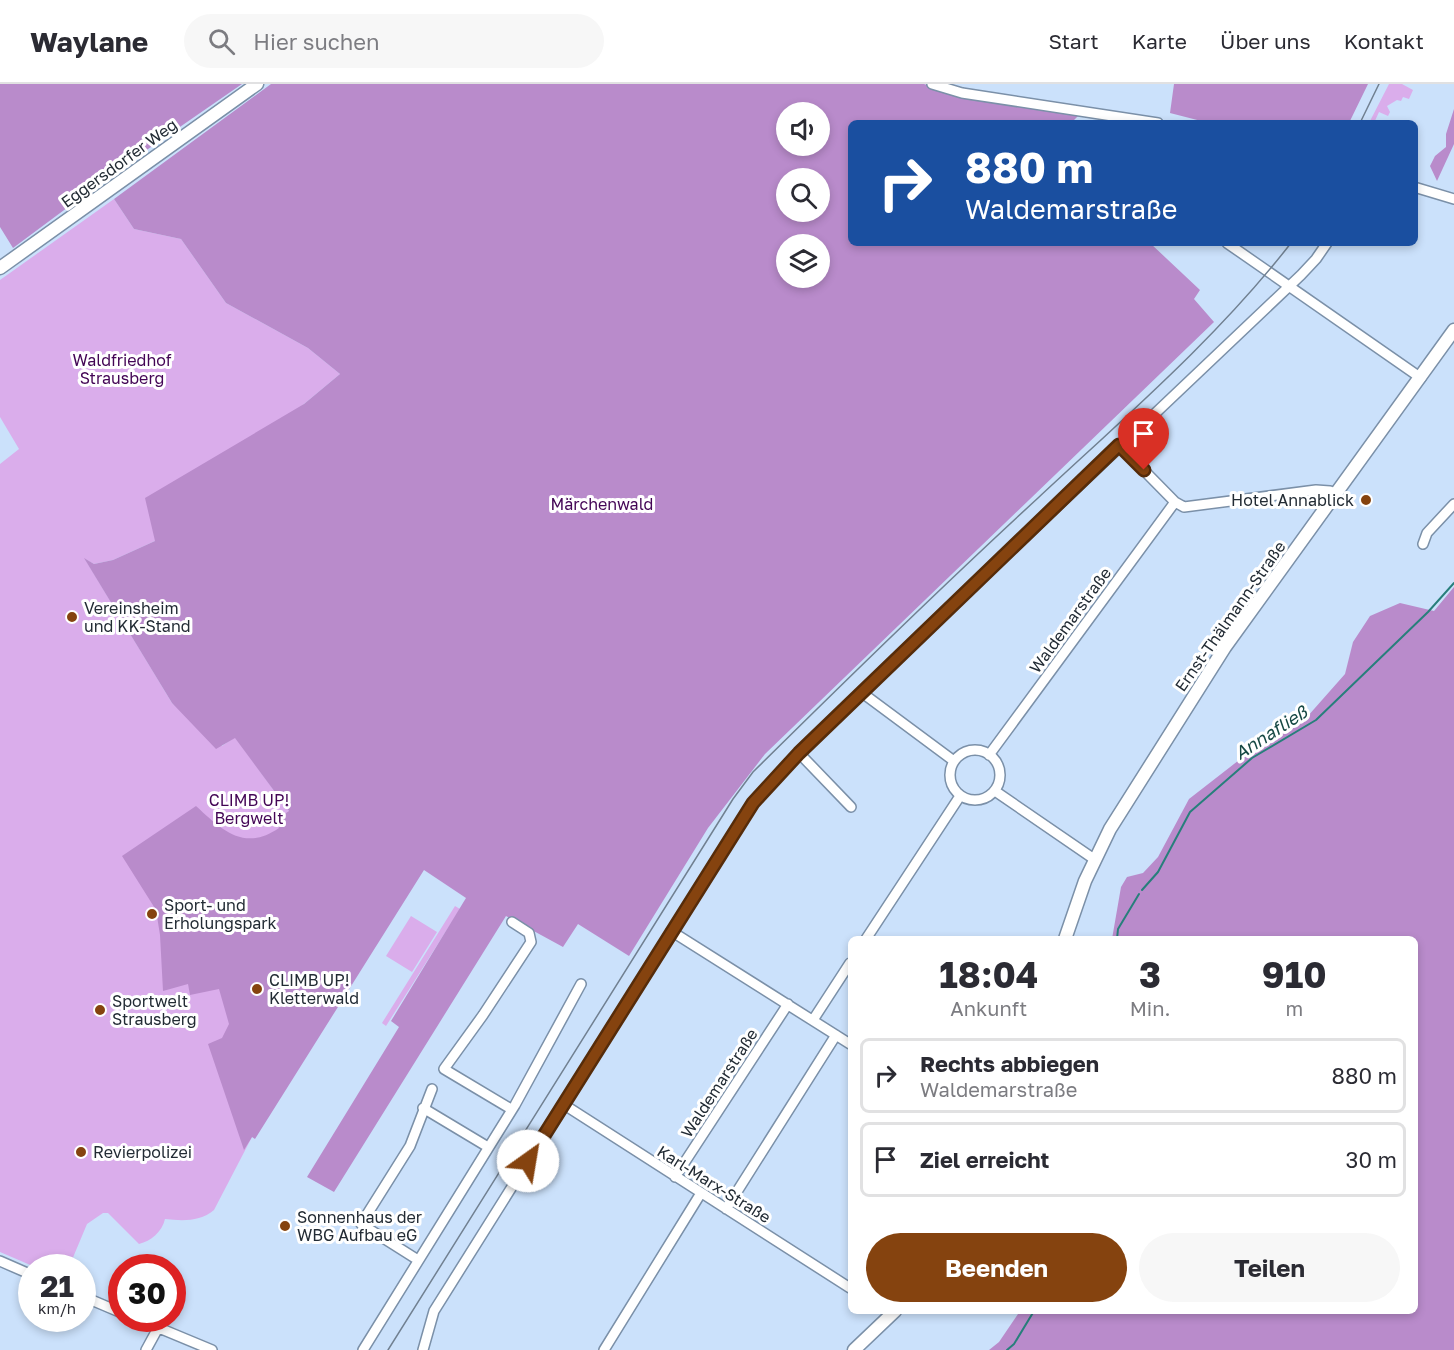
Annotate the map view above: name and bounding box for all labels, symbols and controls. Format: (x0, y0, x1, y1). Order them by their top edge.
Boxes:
search box (184, 14, 604, 68)
text: Waylane (30, 25, 148, 58)
icon: search (205, 25, 238, 58)
text: Hier suchen (253, 28, 380, 55)
text: Start (1048, 28, 1099, 54)
text: Karte (1132, 28, 1187, 54)
text: Über uns (1220, 28, 1311, 54)
text: Kontakt (1344, 28, 1424, 54)
map controls (776, 102, 830, 288)
button: sound (776, 102, 830, 156)
street label: Eggersdorfer Weg (57, 114, 181, 212)
text: 880 m (965, 142, 1093, 192)
icon: right (866, 144, 944, 222)
button: search (776, 168, 830, 222)
text: Waldemarstraße (965, 193, 1177, 225)
button: layers (776, 234, 830, 288)
park label: Waldfriedhof Strausberg (72, 350, 172, 388)
pin (1118, 408, 1169, 470)
icon: arrive (1127, 417, 1160, 450)
place label: Hotel Annablick (1231, 490, 1354, 510)
marker: Hotel Annablick (1359, 493, 1373, 507)
park label: Märchenwald (551, 494, 653, 514)
street label: Ernst-Thälmann-Straße (1171, 537, 1289, 695)
street label: Waldemarstraße (1025, 563, 1115, 677)
place label: Vereinsheim und KK-Stand (84, 598, 191, 636)
marker: Vereinsheim und KK-Stand (65, 610, 79, 624)
water label: Annafließ (1230, 700, 1312, 764)
park label: CLIMB UP! Bergwelt (209, 790, 289, 828)
place label: Sport- und Erholungspark (164, 895, 277, 933)
marker: Sport- und Erholungspark (145, 907, 159, 921)
text: 18:04 (939, 953, 1038, 996)
text: 3 (1139, 953, 1161, 996)
text: 910 (1262, 953, 1327, 996)
place label: CLIMB UP! Kletterwald (269, 970, 359, 1008)
marker: CLIMB UP! Kletterwald (250, 982, 264, 996)
place label: Sportwelt Strausberg (112, 991, 197, 1029)
text: Ankunft (950, 996, 1027, 1020)
text: Min. (1130, 996, 1171, 1020)
text: m (1285, 996, 1303, 1020)
marker: Sportwelt Strausberg (93, 1003, 107, 1017)
street label: Waldemarstraße (676, 1025, 762, 1141)
text: Rechts abbiegen (920, 1050, 1099, 1077)
icon: right (869, 1059, 902, 1092)
text: 880 m (1332, 1062, 1397, 1089)
text: Waldemarstraße (920, 1077, 1077, 1101)
position arrow (496, 1129, 560, 1193)
street label: Karl-Marx-Straße (654, 1141, 774, 1227)
place label: Revierpolizei (93, 1142, 192, 1162)
icon: arrive (869, 1143, 902, 1176)
marker: Revierpolizei (74, 1145, 88, 1159)
text: Ziel erreicht (920, 1146, 1049, 1173)
text: 30 m (1346, 1146, 1397, 1173)
place label: Sonnenhaus der WBG Aufbau eG (297, 1207, 422, 1245)
marker: Sonnenhaus der WBG Aufbau eG (278, 1219, 292, 1233)
button: Beenden (866, 1233, 1127, 1302)
button: Teilen (1139, 1233, 1400, 1302)
speed limit sign: 30 (108, 1254, 186, 1332)
text: 21 (40, 1268, 74, 1304)
text: km/h (38, 1299, 76, 1317)

